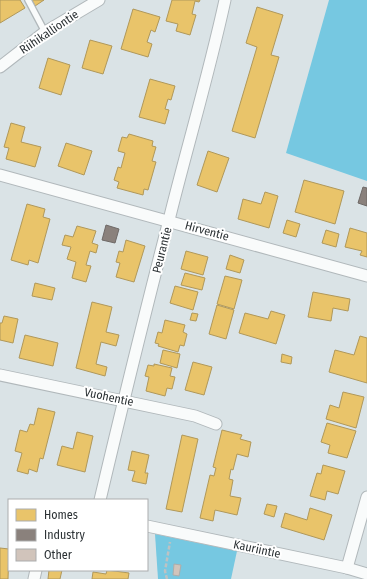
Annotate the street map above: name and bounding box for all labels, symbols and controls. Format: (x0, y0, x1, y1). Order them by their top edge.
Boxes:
street label: Riihikalliontie (17, 7, 81, 57)
street label: Hirventie (184, 218, 231, 244)
street label: Peurantie (150, 225, 174, 275)
street label: Vuohentie (83, 385, 135, 409)
legend (8, 499, 148, 571)
text: Homes (44, 508, 78, 522)
text: Industry (44, 528, 85, 542)
street label: Kauriintie (232, 537, 282, 561)
text: Other (44, 548, 73, 562)

